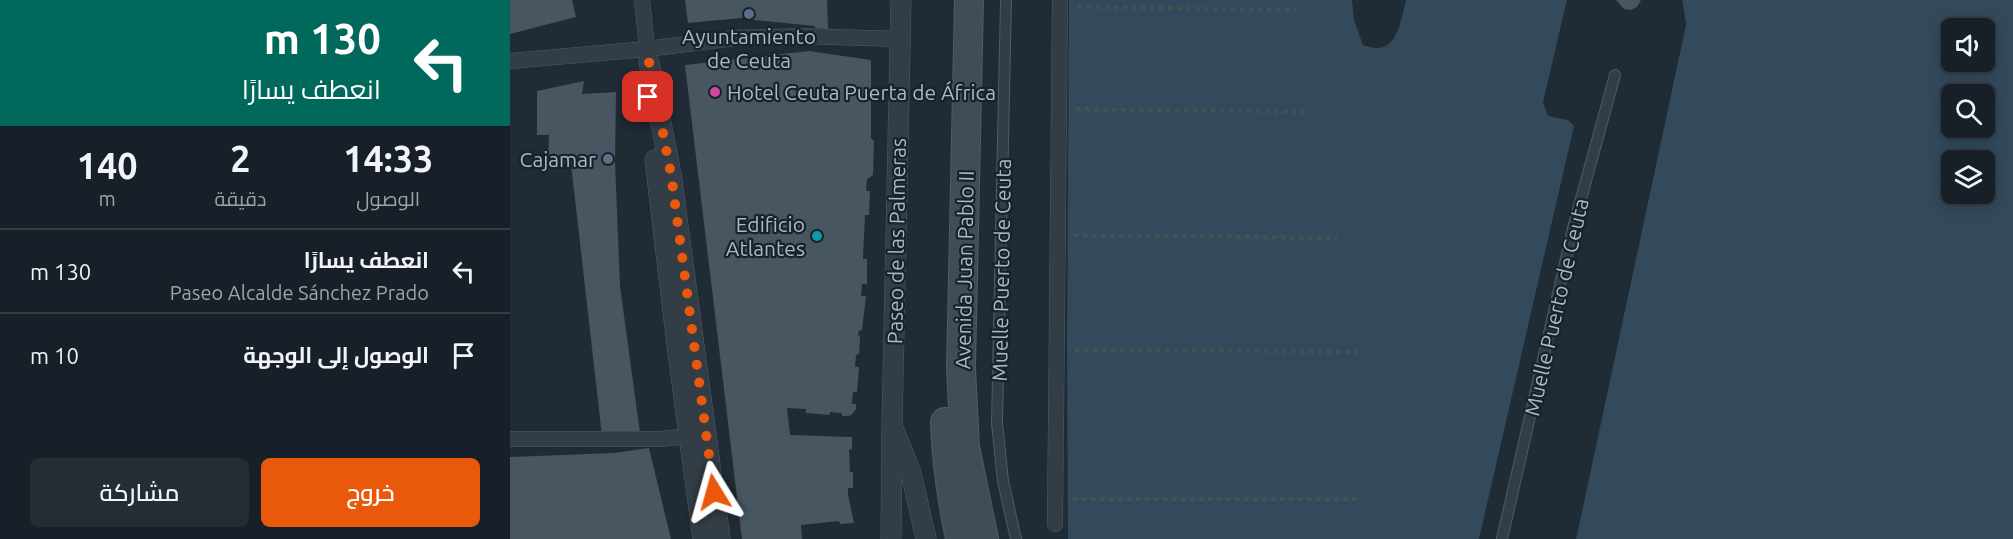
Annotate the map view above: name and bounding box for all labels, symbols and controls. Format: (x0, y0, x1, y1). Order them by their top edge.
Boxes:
marker: Ayuntamiento de Ceuta (742, 7, 756, 21)
text: 130 m (264, 15, 381, 62)
map controls (1941, 18, 1995, 204)
button: sound (1941, 18, 1995, 72)
icon: left (402, 24, 480, 102)
place label: Ayuntamiento de Ceuta (682, 24, 816, 72)
pin (622, 71, 673, 122)
text: انعطف يسارًا (242, 74, 381, 104)
icon: arrive (631, 80, 664, 113)
place label: Hotel Ceuta Puerta de África (727, 80, 996, 104)
button: search (1941, 84, 1995, 138)
marker: Hotel Ceuta Puerta de África (708, 85, 722, 99)
text: 2 (230, 138, 251, 179)
text: 14:33 (343, 138, 433, 179)
street label: Paseo de las Palmeras (882, 138, 910, 344)
text: 140 (77, 145, 138, 186)
place label: Cajamar (520, 147, 596, 171)
button: layers (1941, 150, 1995, 204)
marker: Cajamar (601, 152, 615, 166)
street label: Muelle Puerto de Ceuta (987, 158, 1015, 382)
street label: Avenida Juan Pablo II (950, 170, 978, 370)
text: m (99, 187, 116, 210)
text: دقيقة (214, 187, 266, 210)
text: الوصول (356, 187, 420, 210)
street label: Muelle Puerto de Ceuta (1519, 196, 1593, 418)
place label: Edificio Atlantes (726, 212, 805, 260)
marker: Edificio Atlantes (810, 229, 824, 243)
text: انعطف يسارًا (304, 247, 429, 272)
icon: left (447, 255, 480, 288)
text: 130 m (30, 259, 91, 284)
text: Paseo Alcalde Sánchez Prado (170, 281, 429, 304)
icon: arrive (447, 339, 480, 372)
text: الوصول إلى الوجهة (243, 342, 429, 367)
text: 10 m (30, 343, 79, 368)
button: مشاركة (30, 458, 249, 527)
button: خروج (261, 458, 480, 527)
position arrow (682, 460, 746, 524)

